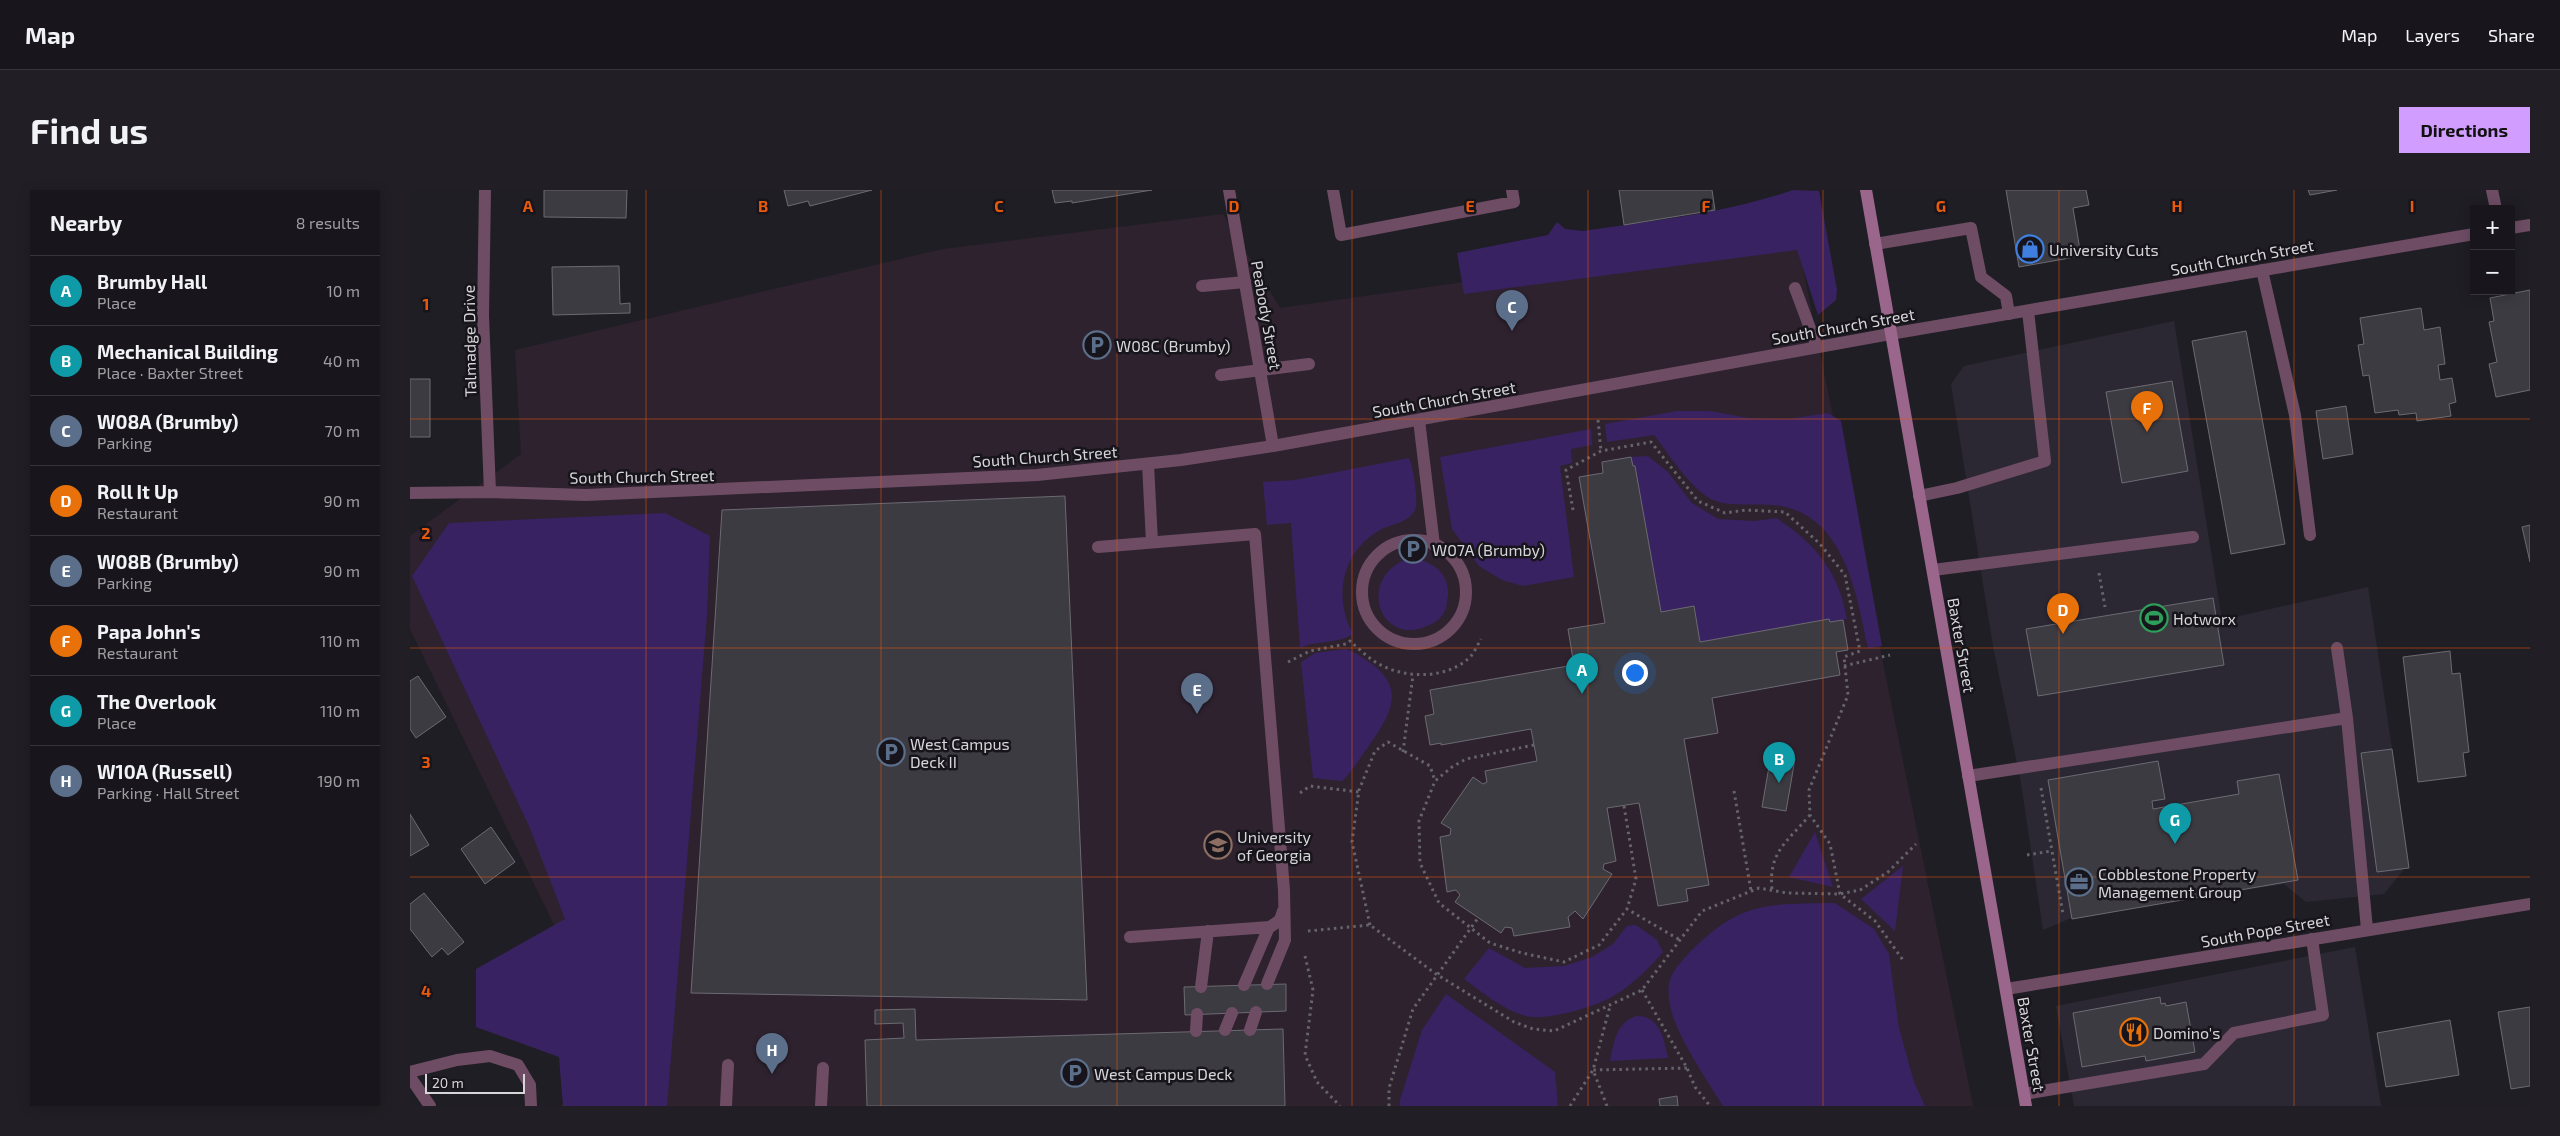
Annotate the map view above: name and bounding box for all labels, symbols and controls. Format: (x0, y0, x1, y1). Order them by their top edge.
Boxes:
text: Map (25, 20, 75, 49)
text: Map (2341, 24, 2377, 46)
text: Layers (2405, 24, 2460, 46)
text: Share (2488, 24, 2535, 46)
button: Directions (2399, 107, 2530, 153)
text: Find us (30, 109, 148, 151)
text: A (523, 196, 534, 215)
text: B (758, 196, 768, 215)
text: C (994, 196, 1004, 215)
text: D (1229, 196, 1240, 215)
text: E (1465, 196, 1475, 215)
text: F (1702, 196, 1711, 215)
text: G (1936, 196, 1946, 215)
text: H (2171, 196, 2183, 215)
text: I (2410, 196, 2414, 215)
map controls (2470, 205, 2515, 295)
button: + (2470, 205, 2515, 250)
text: Nearby (50, 210, 122, 235)
text: 8 results (296, 213, 360, 232)
shop icon: University Cuts (2015, 234, 2045, 264)
street label: South Church Street (2169, 235, 2315, 279)
place label: University Cuts (2049, 240, 2159, 259)
button: − (2470, 250, 2515, 295)
street label: Peabody Street (1248, 259, 1286, 371)
text: Brumby Hall (97, 270, 207, 293)
text: A (61, 281, 71, 300)
text: 10 m (326, 281, 360, 300)
street label: Talmadge Drive (459, 285, 479, 397)
pin: C (1496, 290, 1528, 331)
text: Place (97, 293, 136, 312)
text: 1 (423, 294, 429, 313)
street label: South Church Street (1770, 304, 1916, 348)
parking icon: W08C (Brumby) (1082, 330, 1112, 360)
place label: W08C (Brumby) (1116, 336, 1231, 355)
text: Mechanical Building (97, 340, 278, 363)
text: B (61, 351, 71, 370)
text: 40 m (323, 351, 360, 370)
text: Place · Baxter Street (97, 363, 243, 382)
street label: South Church Street (1371, 377, 1517, 421)
pin: F (2131, 391, 2163, 432)
text: W08A (Brumby) (97, 410, 239, 433)
text: C (61, 421, 71, 440)
text: 70 m (325, 421, 360, 440)
text: Parking (97, 433, 152, 452)
street label: South Church Street (972, 441, 1118, 471)
street label: South Church Street (569, 465, 715, 487)
text: Roll It Up (97, 480, 178, 503)
text: D (61, 491, 71, 510)
text: 90 m (324, 491, 360, 510)
text: Restaurant (97, 503, 178, 522)
text: 2 (421, 523, 431, 542)
parking icon: W07A (Brumby) (1398, 534, 1428, 564)
place label: W07A (Brumby) (1432, 540, 1545, 559)
text: W08B (Brumby) (97, 550, 239, 573)
text: E (61, 561, 71, 580)
text: 90 m (324, 561, 360, 580)
text: Parking (97, 573, 152, 592)
pin: D (2047, 593, 2079, 634)
street label: Baxter Street (1944, 596, 1980, 694)
sports icon: Hotworx (2139, 603, 2169, 633)
place label: Hotworx (2173, 609, 2236, 628)
text: Papa John's (97, 620, 201, 643)
text: F (62, 631, 70, 650)
text: 110 m (320, 631, 360, 650)
text: Restaurant (97, 643, 178, 662)
pin: A (1566, 653, 1598, 694)
your location (1622, 660, 1648, 686)
pin: E (1181, 673, 1213, 714)
text: The Overlook (97, 690, 216, 713)
text: G (61, 701, 71, 720)
text: 110 m (320, 701, 360, 720)
text: Place (97, 713, 136, 732)
place label: West Campus Deck II (910, 734, 1010, 771)
parking icon: West Campus Deck II (876, 737, 906, 767)
pin: B (1763, 742, 1795, 783)
text: 3 (421, 752, 431, 771)
text: W10A (Russell) (97, 760, 232, 783)
text: H (60, 771, 72, 790)
text: 190 m (317, 771, 360, 790)
text: Parking · Hall Street (97, 783, 239, 802)
pin: G (2159, 803, 2191, 844)
place label: University of Georgia (1237, 827, 1312, 864)
school or university icon: University of Georgia (1203, 830, 1233, 860)
place label: Cobblestone Property Management Group (2098, 864, 2257, 901)
office icon: Cobblestone Property Management Group (2064, 867, 2094, 897)
street label: South Pope Street (2199, 909, 2331, 951)
text: 4 (421, 981, 431, 1000)
street label: Baxter Street (2014, 995, 2050, 1093)
restaurant icon: Domino's (2119, 1017, 2149, 1047)
place label: Domino's (2153, 1023, 2220, 1042)
pin: H (756, 1033, 788, 1074)
parking icon: West Campus Deck (1060, 1058, 1090, 1088)
place label: West Campus Deck (1094, 1064, 1232, 1083)
scale bar (425, 1071, 525, 1094)
text: 20 m (432, 1074, 464, 1091)

